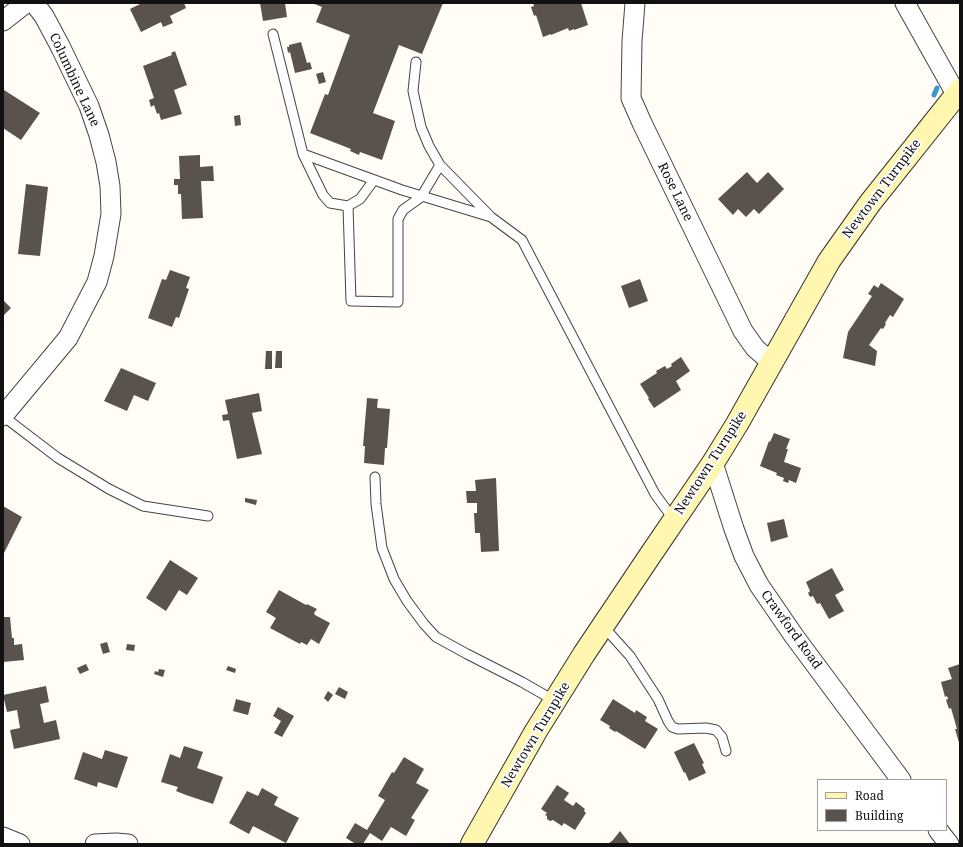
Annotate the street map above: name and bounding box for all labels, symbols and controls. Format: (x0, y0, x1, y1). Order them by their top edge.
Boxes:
street label: Columbine Lane (45, 31, 103, 129)
street label: Newtown Turnpike (840, 136, 924, 242)
street label: Rose Lane (654, 160, 696, 224)
street label: Newtown Turnpike (672, 408, 750, 518)
street label: Crawford Road (757, 588, 825, 672)
street label: Newtown Turnpike (498, 679, 574, 791)
legend (817, 779, 947, 831)
text: Road (855, 787, 884, 804)
text: Building (855, 807, 903, 824)

